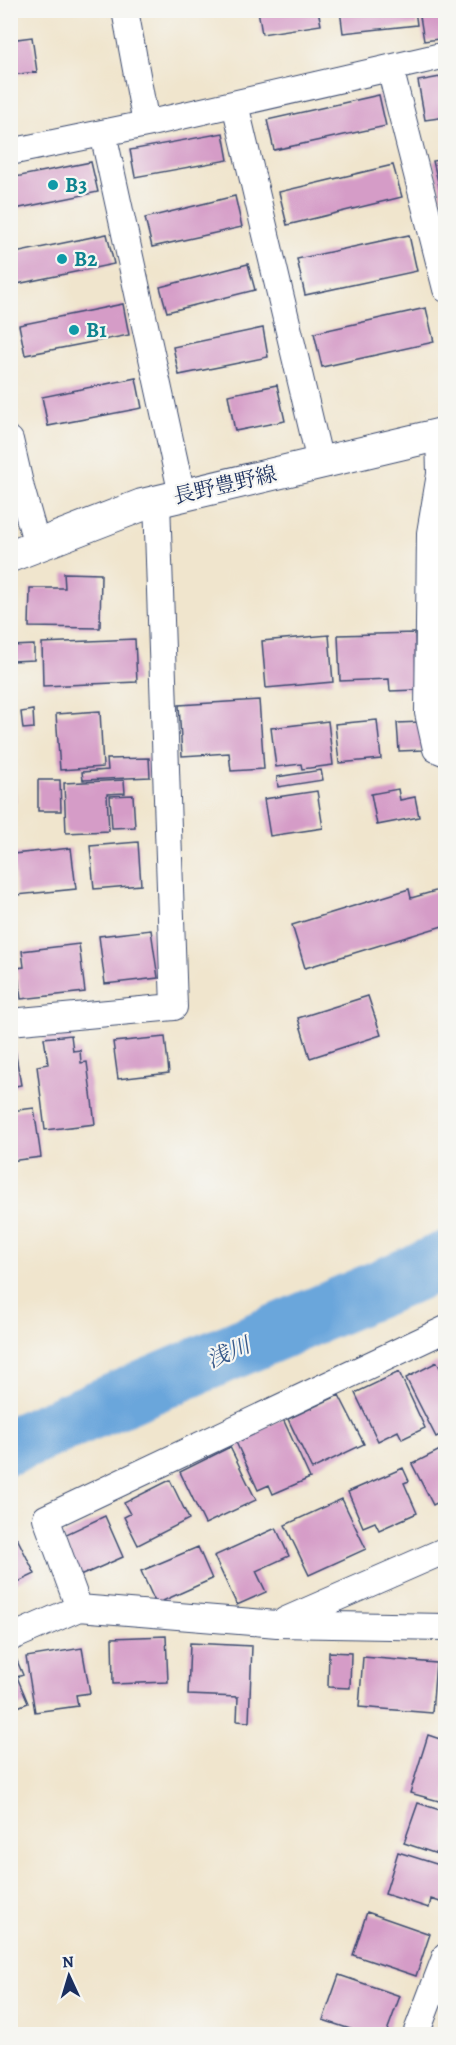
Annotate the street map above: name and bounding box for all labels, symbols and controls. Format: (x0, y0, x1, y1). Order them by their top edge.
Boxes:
place label: B3 (65, 171, 87, 199)
marker: B3 (46, 178, 60, 192)
place label: B2 (74, 245, 97, 273)
marker: B2 (55, 252, 69, 266)
place label: B1 (86, 316, 107, 344)
marker: B1 (67, 323, 81, 337)
street label: 長野豊野線 (171, 460, 279, 510)
water label: 浅川 (202, 1330, 256, 1375)
north arrow (39, 1946, 99, 2006)
text: N (61, 1951, 75, 1973)

